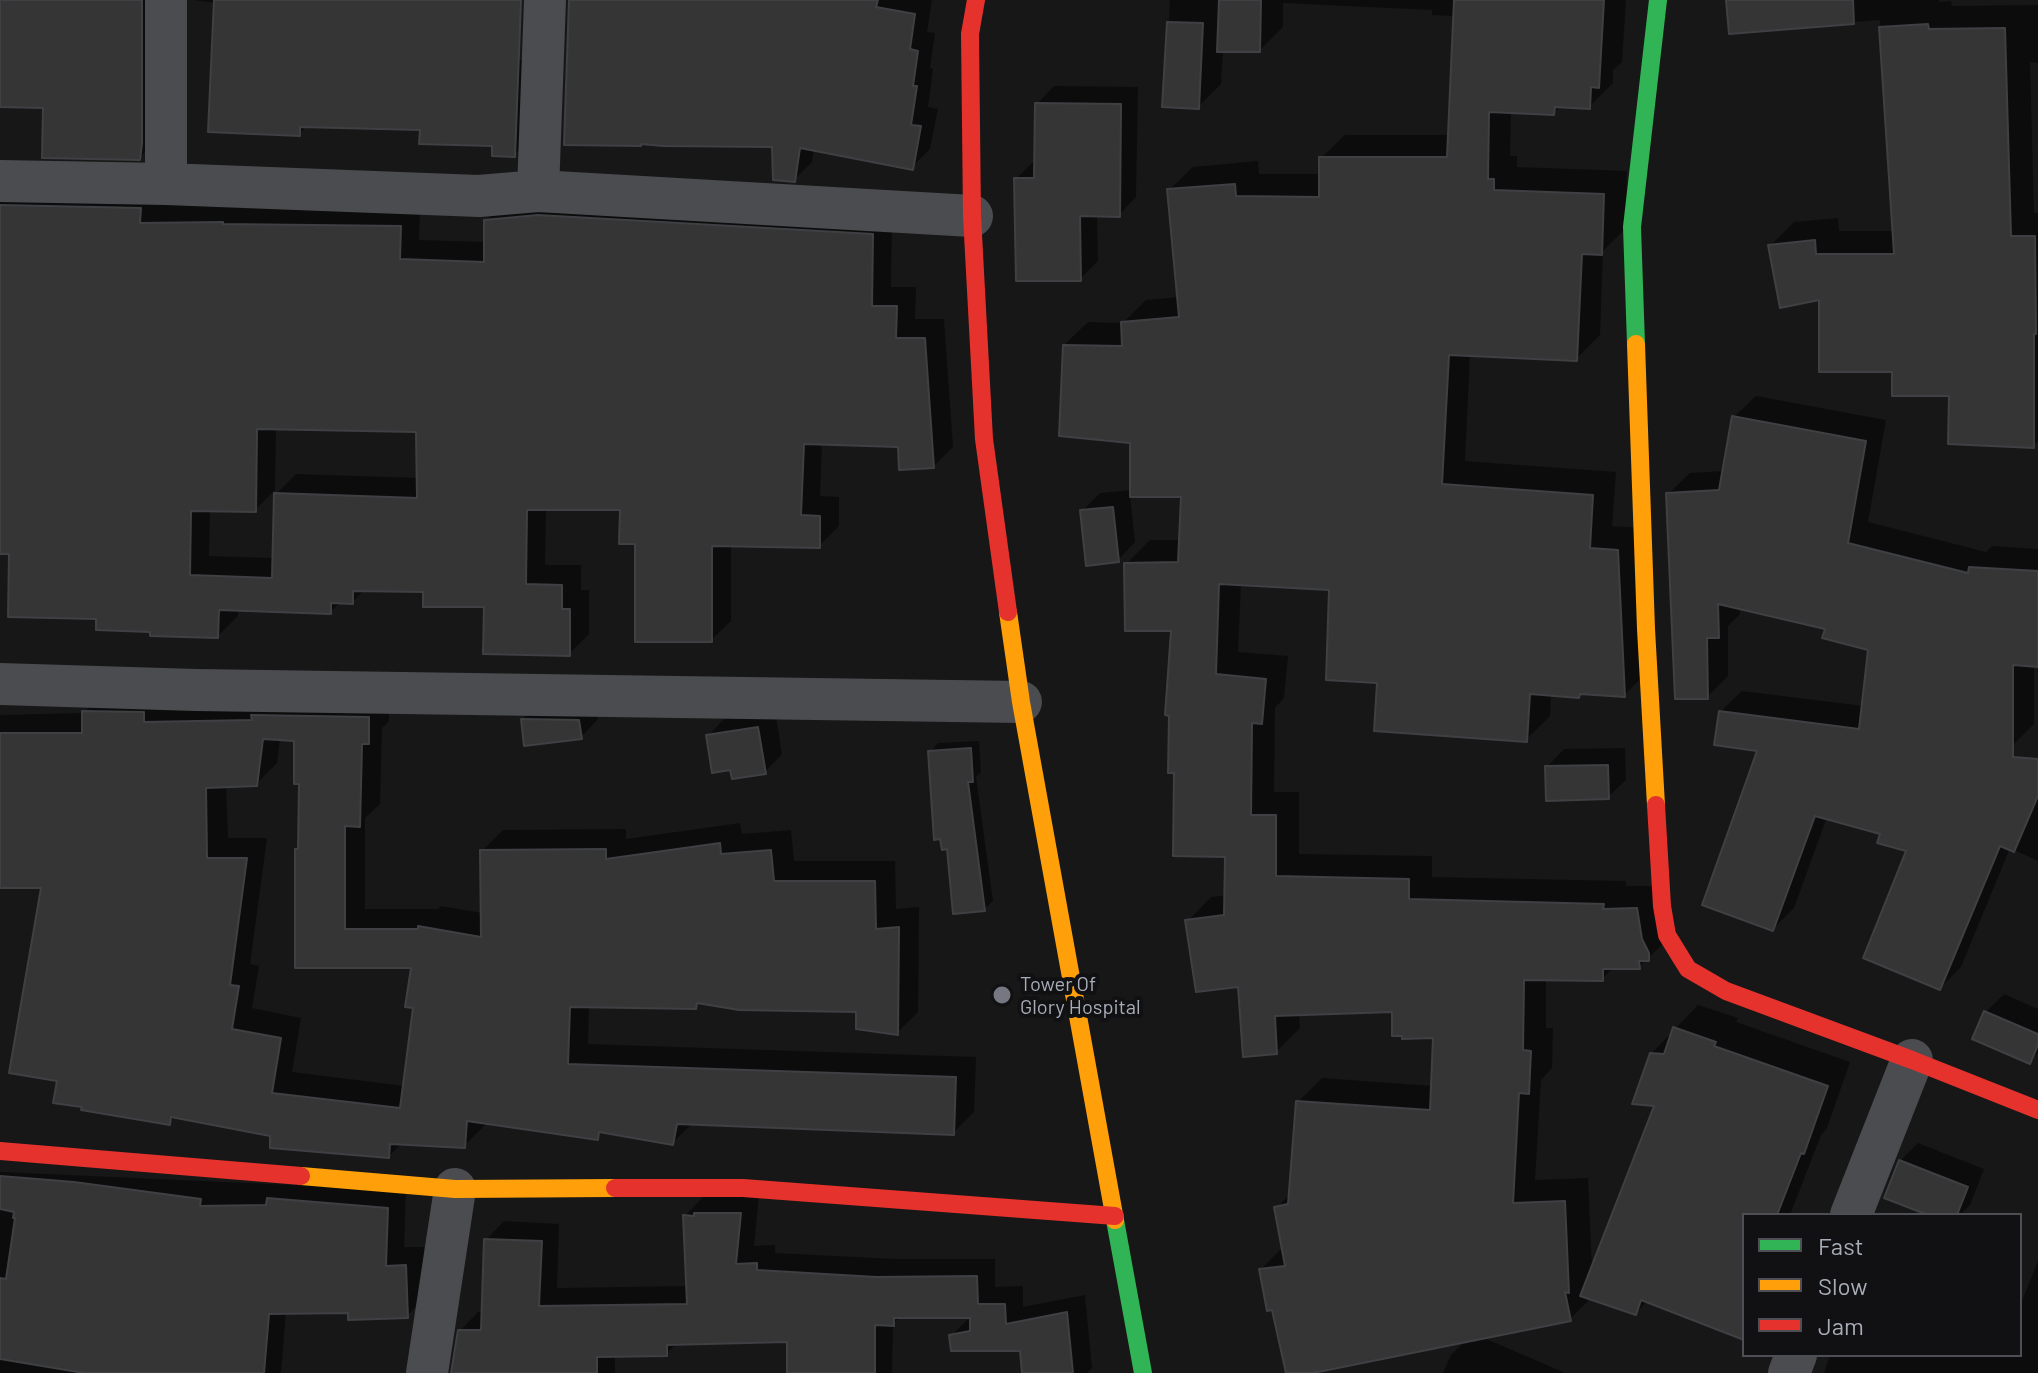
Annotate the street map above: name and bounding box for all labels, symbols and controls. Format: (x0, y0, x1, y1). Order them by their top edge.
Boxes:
place label: Tower Of Glory Hospital (1020, 972, 1141, 1019)
marker: Tower Of Glory Hospital (991, 984, 1013, 1006)
legend (1742, 1213, 2022, 1357)
text: Fast (1818, 1231, 1863, 1260)
text: Slow (1818, 1271, 1867, 1300)
text: Jam (1818, 1311, 1864, 1340)

